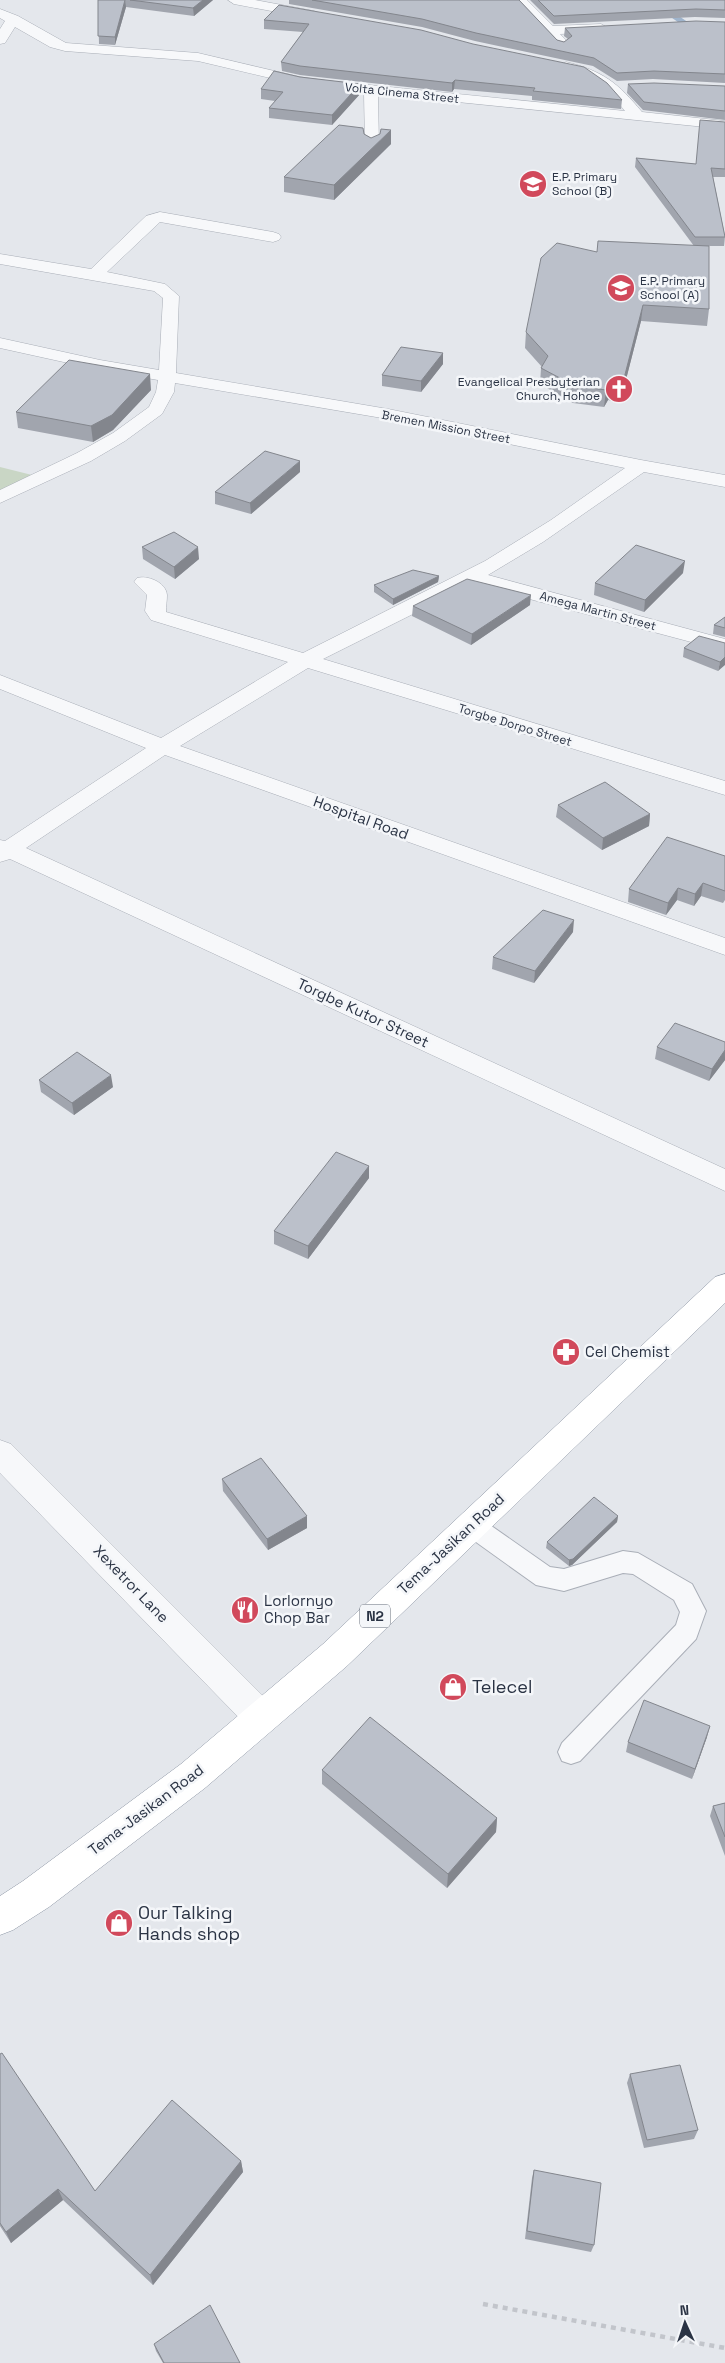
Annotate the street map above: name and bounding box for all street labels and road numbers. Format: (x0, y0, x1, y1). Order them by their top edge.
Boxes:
street label: Volta Cinema Street (344, 79, 460, 107)
street label: Bremen Mission Street (380, 407, 512, 447)
street label: Amega Martin Street (538, 588, 658, 634)
street label: Torgbe Dorpo Street (456, 700, 574, 750)
street label: Hospital Road (311, 791, 411, 844)
street label: Torgbe Kutor Street (294, 974, 432, 1052)
street label: Tema-Jasikan Road (393, 1489, 508, 1598)
street label: Xexetror Lane (90, 1541, 173, 1627)
road number: N2 (360, 1604, 390, 1628)
street label: Tema-Jasikan Road (84, 1760, 207, 1859)

